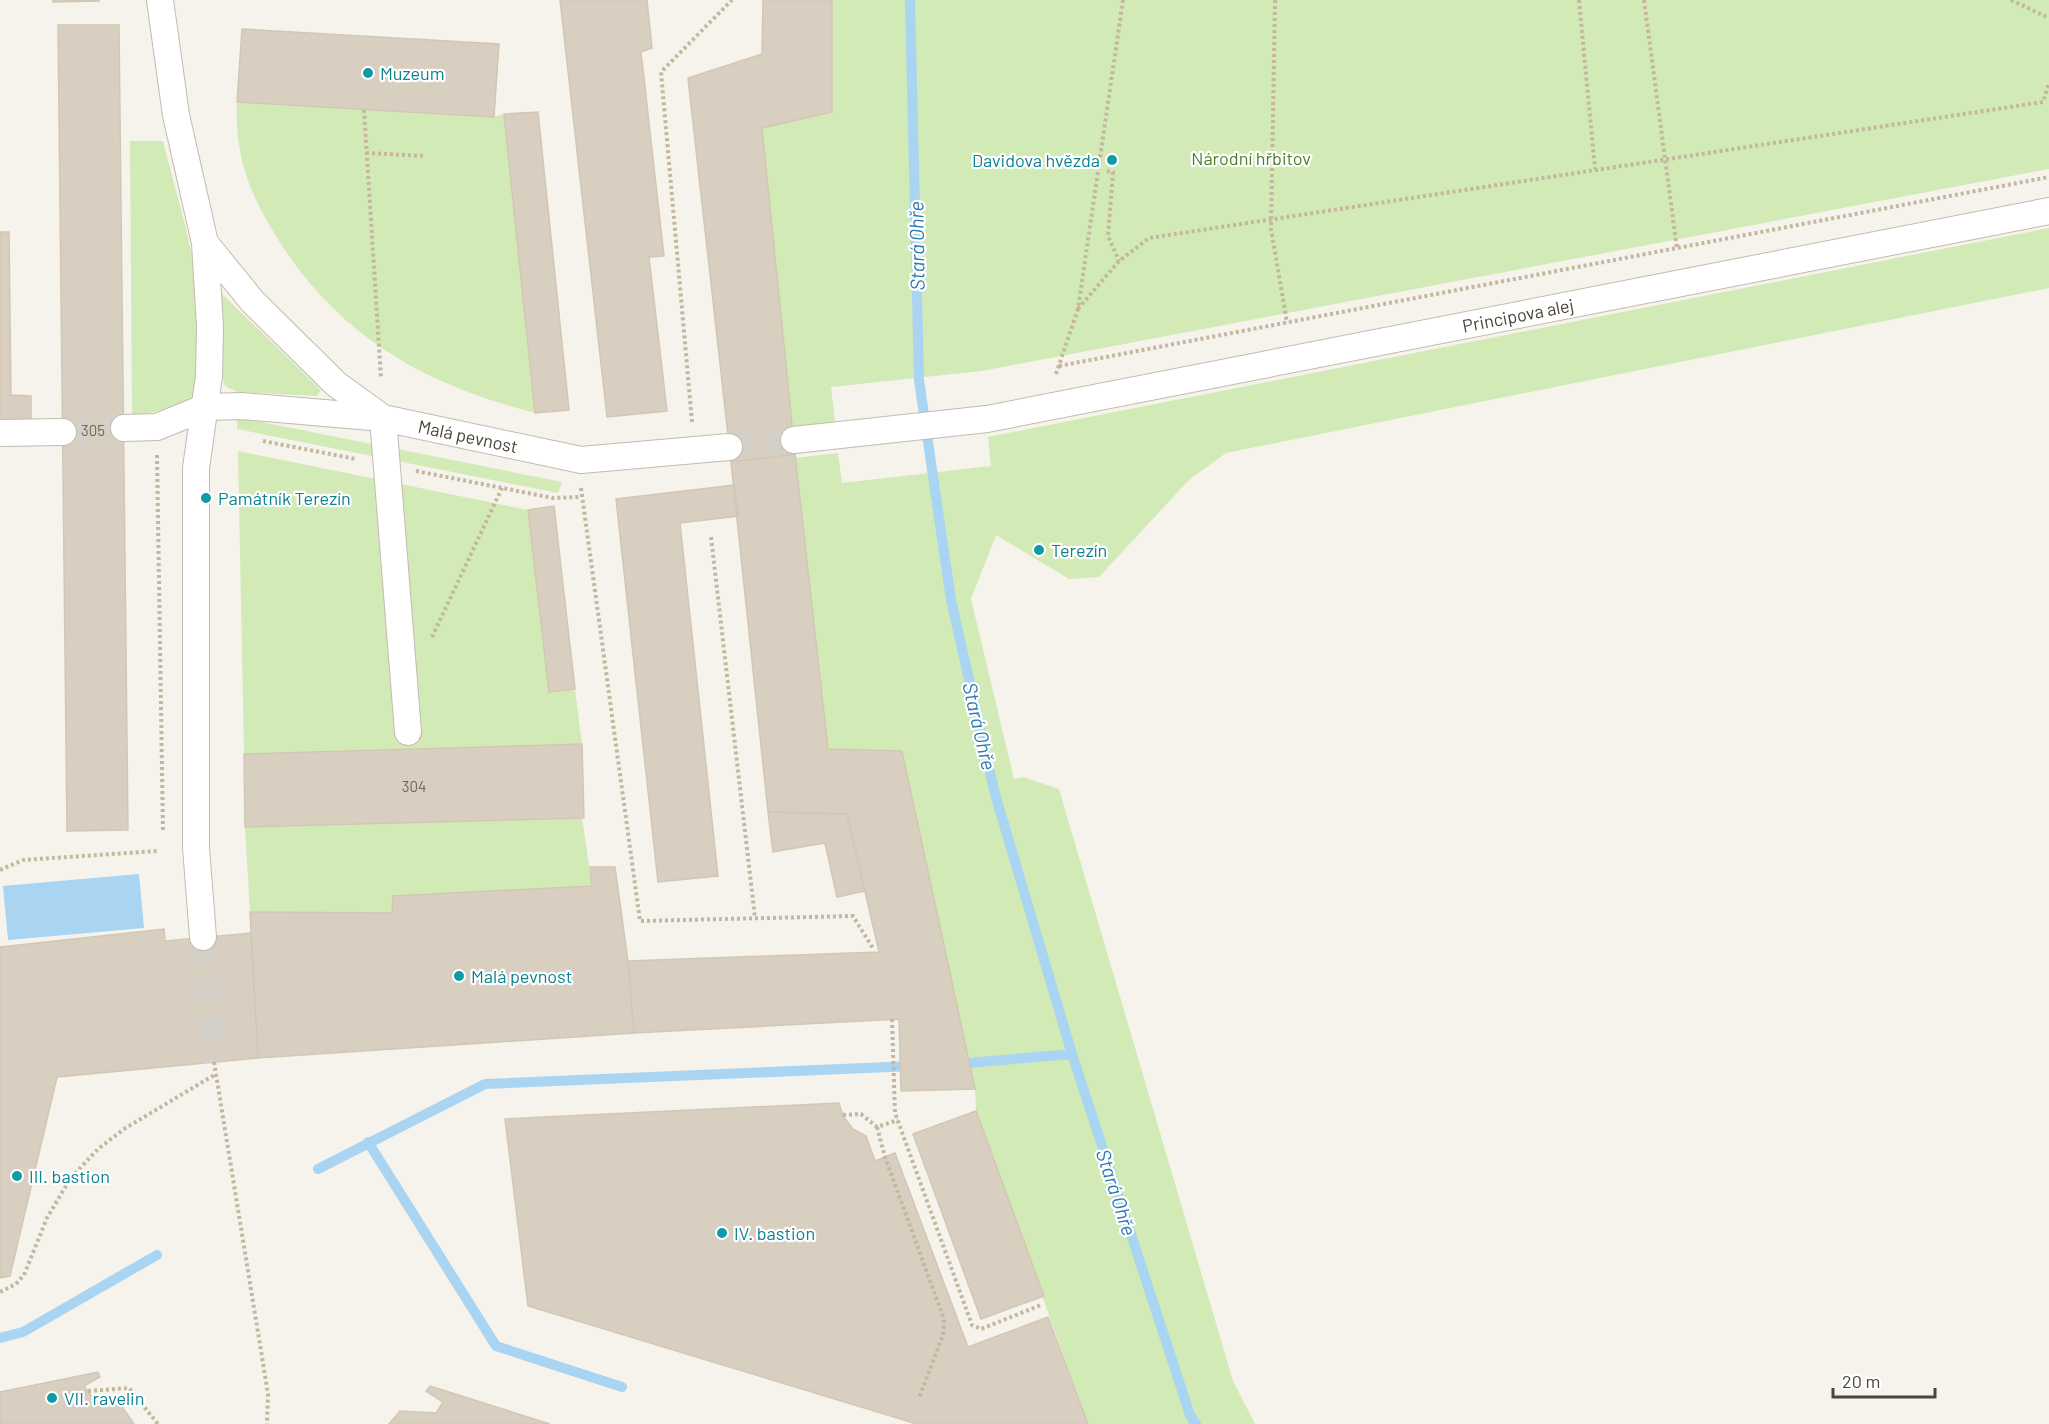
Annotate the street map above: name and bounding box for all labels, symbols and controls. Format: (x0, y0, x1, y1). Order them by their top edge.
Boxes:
place label: Muzeum (380, 62, 445, 84)
marker: Muzeum (361, 66, 375, 80)
park label: Národní hřbitov (1191, 147, 1311, 169)
place label: Davidova hvězda (972, 149, 1100, 171)
marker: Davidova hvězda (1105, 153, 1119, 167)
water label: Stará Ohře (903, 201, 929, 291)
street label: Principova alej (1460, 293, 1576, 337)
street label: Malá pevnost (416, 415, 520, 457)
house number: 305 (81, 421, 105, 439)
place label: Památník Terezín (218, 487, 351, 509)
marker: Památník Terezín (199, 491, 213, 505)
place label: Terezín (1051, 539, 1107, 561)
marker: Terezín (1032, 543, 1046, 557)
water label: Stará Ohře (958, 680, 1002, 772)
house number: 304 (402, 777, 426, 795)
place label: Malá pevnost (471, 965, 572, 987)
marker: Malá pevnost (452, 969, 466, 983)
water label: Stará Ohře (1092, 1146, 1142, 1238)
place label: III. bastion (29, 1165, 110, 1187)
marker: III. bastion (10, 1169, 24, 1183)
place label: IV. bastion (734, 1222, 815, 1244)
marker: IV. bastion (715, 1226, 729, 1240)
scale bar (1833, 1361, 1935, 1399)
text: 20 m (1842, 1370, 1880, 1392)
place label: VII. ravelin (64, 1387, 144, 1409)
marker: VII. ravelin (45, 1391, 59, 1405)

